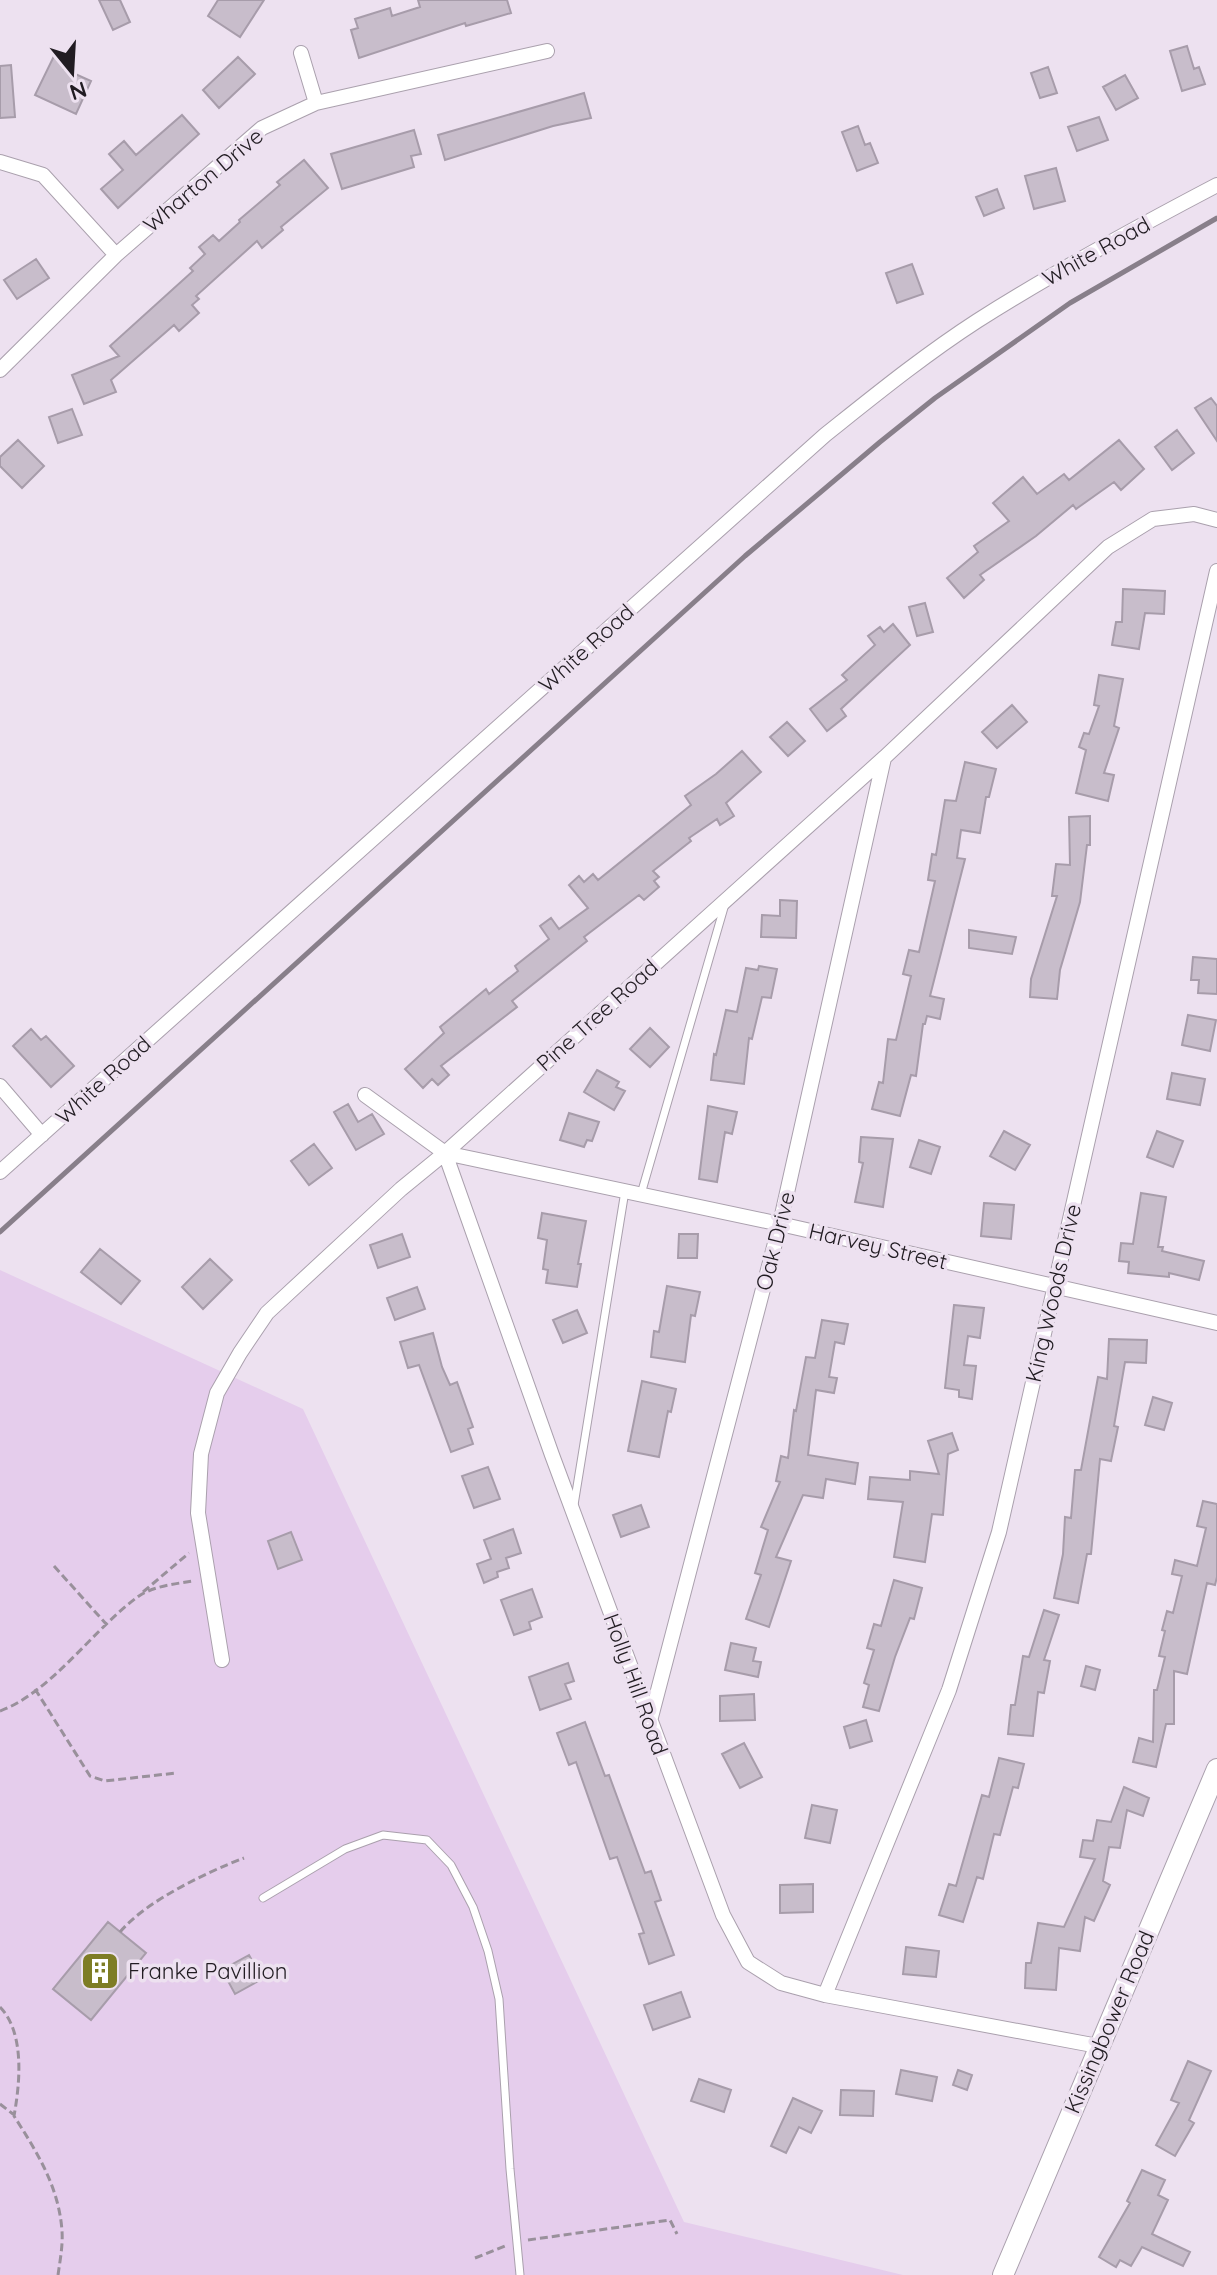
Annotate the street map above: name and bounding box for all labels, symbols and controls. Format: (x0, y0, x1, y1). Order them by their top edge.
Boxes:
north arrow (32, 32, 112, 112)
text: N (66, 75, 90, 107)
street label: Wharton Drive (137, 122, 269, 238)
street label: White Road (1037, 210, 1155, 292)
street label: White Road (532, 598, 640, 698)
street label: Pine Tree Road (530, 953, 664, 1077)
street label: White Road (49, 1030, 157, 1130)
street label: Oak Drive (749, 1189, 801, 1293)
street label: King Woods Drive (1019, 1201, 1087, 1385)
street label: Harvey Street (806, 1216, 950, 1276)
street label: Holly Hill Road (597, 1609, 675, 1759)
street label: Kissingbower Road (1058, 1926, 1160, 2118)
building icon: Franke Pavillion (79, 1950, 121, 1992)
place label: Franke Pavillion (128, 1957, 287, 1985)

